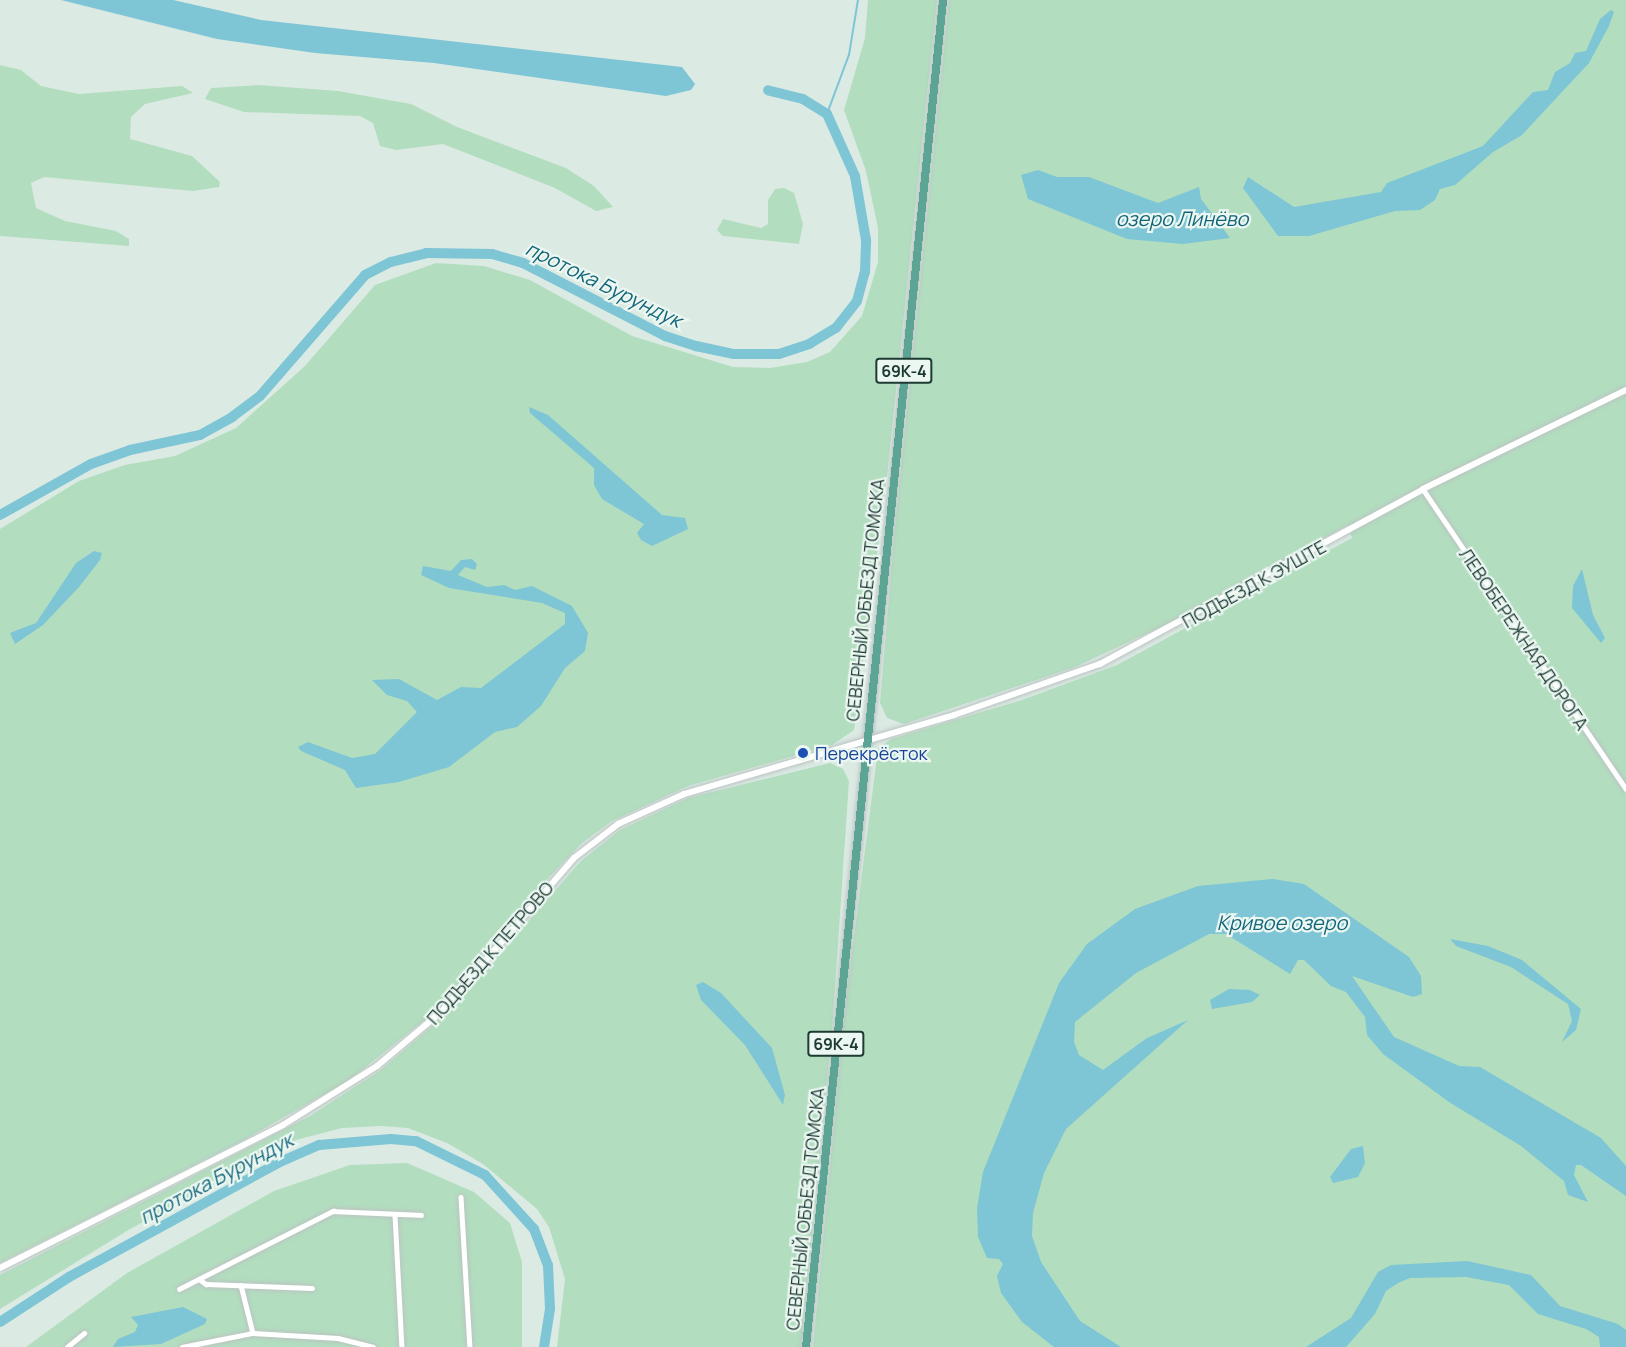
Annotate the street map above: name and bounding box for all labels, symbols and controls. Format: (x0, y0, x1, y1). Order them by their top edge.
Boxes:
water label: озеро Линёво (1116, 206, 1248, 230)
water label: протока Бурундук (522, 236, 686, 332)
road number: 69К-4 (874, 358, 934, 384)
street label: СЕВЕРНЫЙ ОБЪЕЗД ТОМСКА (842, 478, 888, 722)
street label: ПОДЪЕЗД К ЭУШТЕ (1178, 535, 1330, 633)
street label: ЛЕВОБЕРЕЖНАЯ ДОРОГА (1455, 544, 1593, 734)
place label: Перекрёсток (815, 742, 927, 764)
marker: Перекрёсток (796, 746, 810, 760)
street label: ПОДЪЕЗД К ПЕТРОВО (422, 877, 558, 1029)
water label: Кривое озеро (1217, 910, 1347, 934)
road number: 69К-4 (806, 1031, 866, 1057)
street label: СЕВЕРНЫЙ ОБЪЕЗД ТОМСКА (782, 1087, 828, 1331)
water label: протока Бурундук (135, 1127, 297, 1229)

